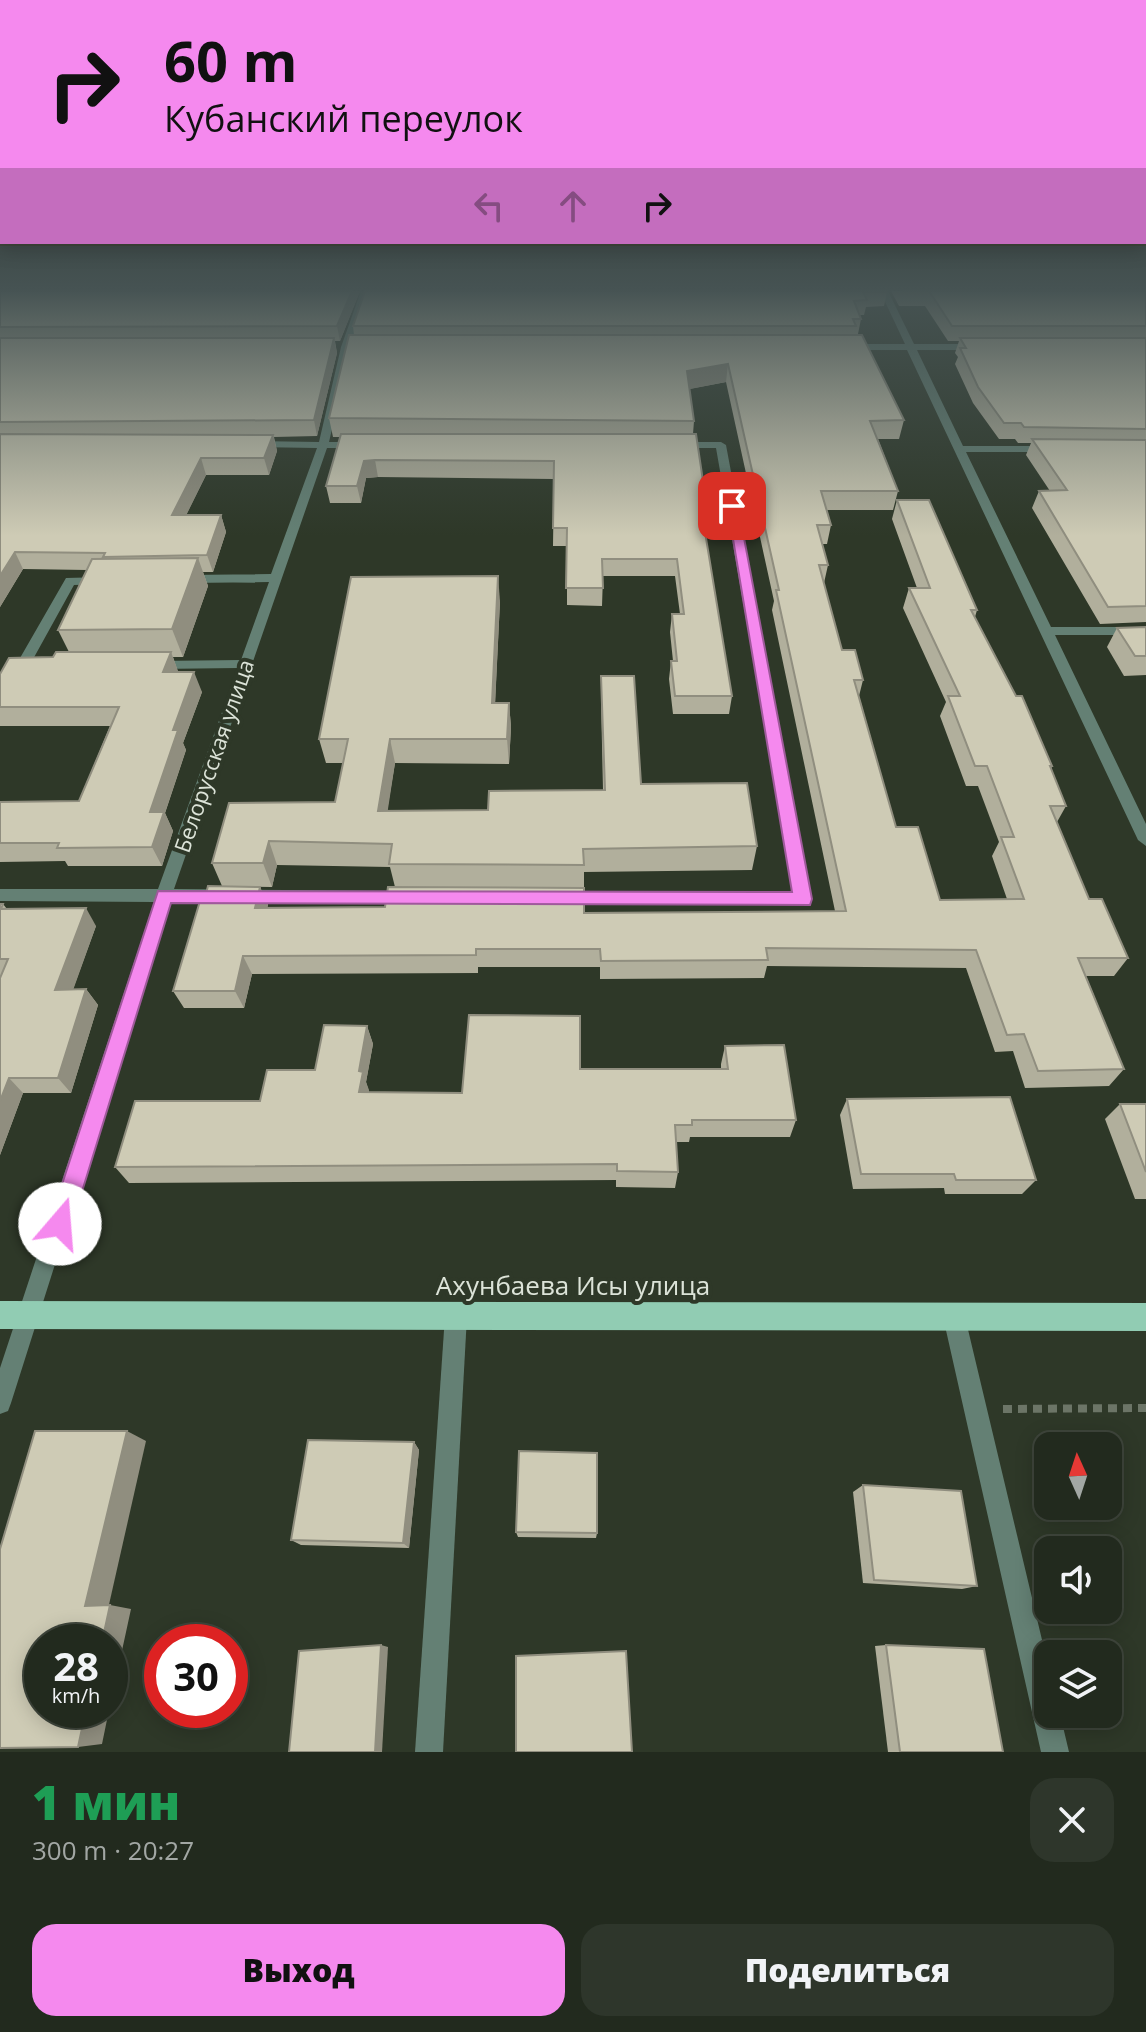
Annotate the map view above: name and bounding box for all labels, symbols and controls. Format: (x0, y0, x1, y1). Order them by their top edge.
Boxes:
text: 60 m (164, 22, 298, 98)
icon: right (32, 32, 136, 136)
text: Кубанский переулок (164, 94, 523, 143)
icon: left (467, 184, 511, 228)
icon: ahead (551, 184, 595, 228)
icon: right (635, 184, 679, 228)
pin (698, 472, 766, 540)
icon: arrive (710, 484, 754, 528)
street label: Белорусская улица (166, 655, 260, 856)
position arrow (18, 1182, 102, 1266)
street label: Ахунбаева Исы улица (436, 1267, 710, 1303)
north arrow (1034, 1432, 1122, 1520)
map controls (1034, 1432, 1122, 1728)
button: sound (1034, 1536, 1122, 1624)
speed limit sign: 30 (144, 1624, 248, 1728)
text: 28 (53, 1638, 99, 1693)
button: layers (1034, 1640, 1122, 1728)
text: km/h (52, 1682, 100, 1709)
text: 1 мин (32, 1769, 180, 1834)
button: close (1030, 1778, 1114, 1862)
text: 300 m · 20:27 (32, 1832, 194, 1868)
button: Выход (32, 1924, 565, 2016)
button: Поделиться (581, 1924, 1114, 2016)

